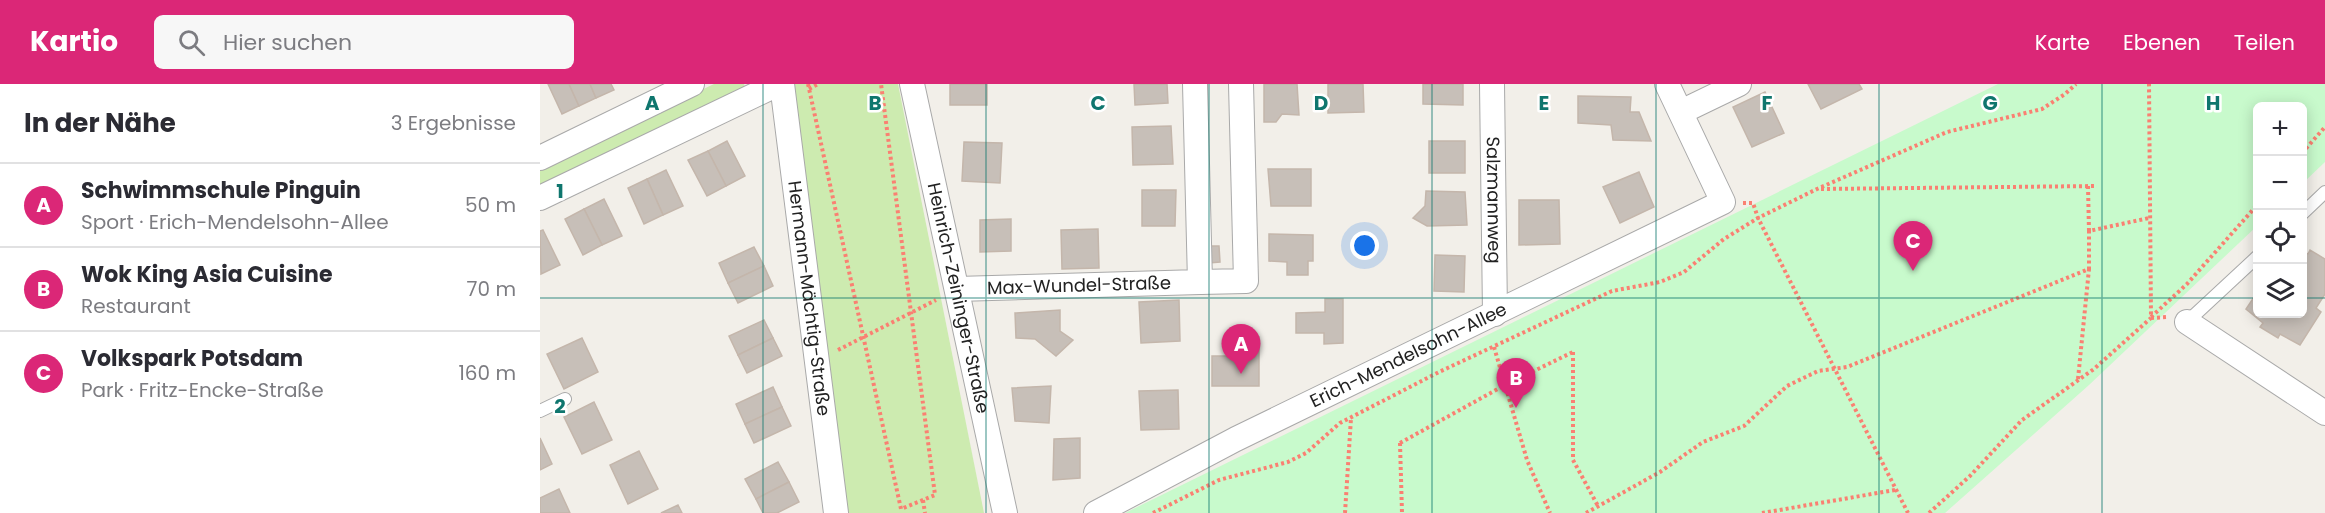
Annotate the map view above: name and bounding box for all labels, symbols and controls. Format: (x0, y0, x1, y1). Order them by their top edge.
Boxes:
search box (154, 15, 574, 69)
text: Kartio (30, 22, 118, 61)
icon: search (175, 26, 208, 59)
text: Hier suchen (223, 27, 352, 58)
text: Karte (2035, 28, 2090, 57)
text: Ebenen (2123, 28, 2201, 57)
text: Teilen (2234, 28, 2295, 57)
text: A (645, 89, 660, 117)
text: B (868, 89, 882, 117)
text: C (1090, 89, 1106, 117)
text: D (1314, 89, 1328, 117)
text: E (1539, 89, 1549, 117)
text: F (1762, 89, 1773, 117)
text: G (1982, 89, 1998, 117)
text: H (2206, 89, 2220, 117)
map controls (2253, 102, 2307, 318)
button: + (2253, 102, 2307, 156)
text: In der Nähe (24, 105, 176, 141)
text: 3 Ergebnisse (391, 109, 516, 137)
street label: Salzmannweg (1481, 136, 1507, 264)
button: − (2253, 156, 2307, 210)
text: Schwimmschule Pinguin (81, 175, 361, 206)
text: 1 (556, 177, 564, 205)
street label: Hermann-Mächtig-Straße (782, 179, 837, 417)
street label: Heinrich-Zeininger-Straße (922, 180, 996, 416)
text: A (36, 191, 51, 219)
text: 50 m (465, 191, 516, 219)
text: Sport · Erich-Mendelsohn-Allee (81, 208, 389, 236)
button: locate (2253, 210, 2307, 264)
pin: C (1894, 222, 1932, 271)
your location (1350, 231, 1379, 260)
text: Wok King Asia Cuisine (81, 259, 332, 290)
button: layers (2253, 264, 2307, 318)
street label: Max-Wundel-Straße (987, 270, 1171, 300)
text: B (37, 275, 50, 303)
text: 70 m (467, 275, 516, 303)
text: Restaurant (81, 292, 191, 320)
street label: Erich-Mendelsohn-Allee (1306, 296, 1511, 413)
pin: A (1222, 324, 1260, 374)
text: Volkspark Potsdam (81, 343, 303, 374)
pin: B (1496, 358, 1536, 408)
text: C (36, 359, 51, 387)
text: 160 m (458, 359, 516, 387)
text: Park · Fritz-Encke-Straße (81, 376, 324, 404)
text: 2 (554, 392, 566, 420)

